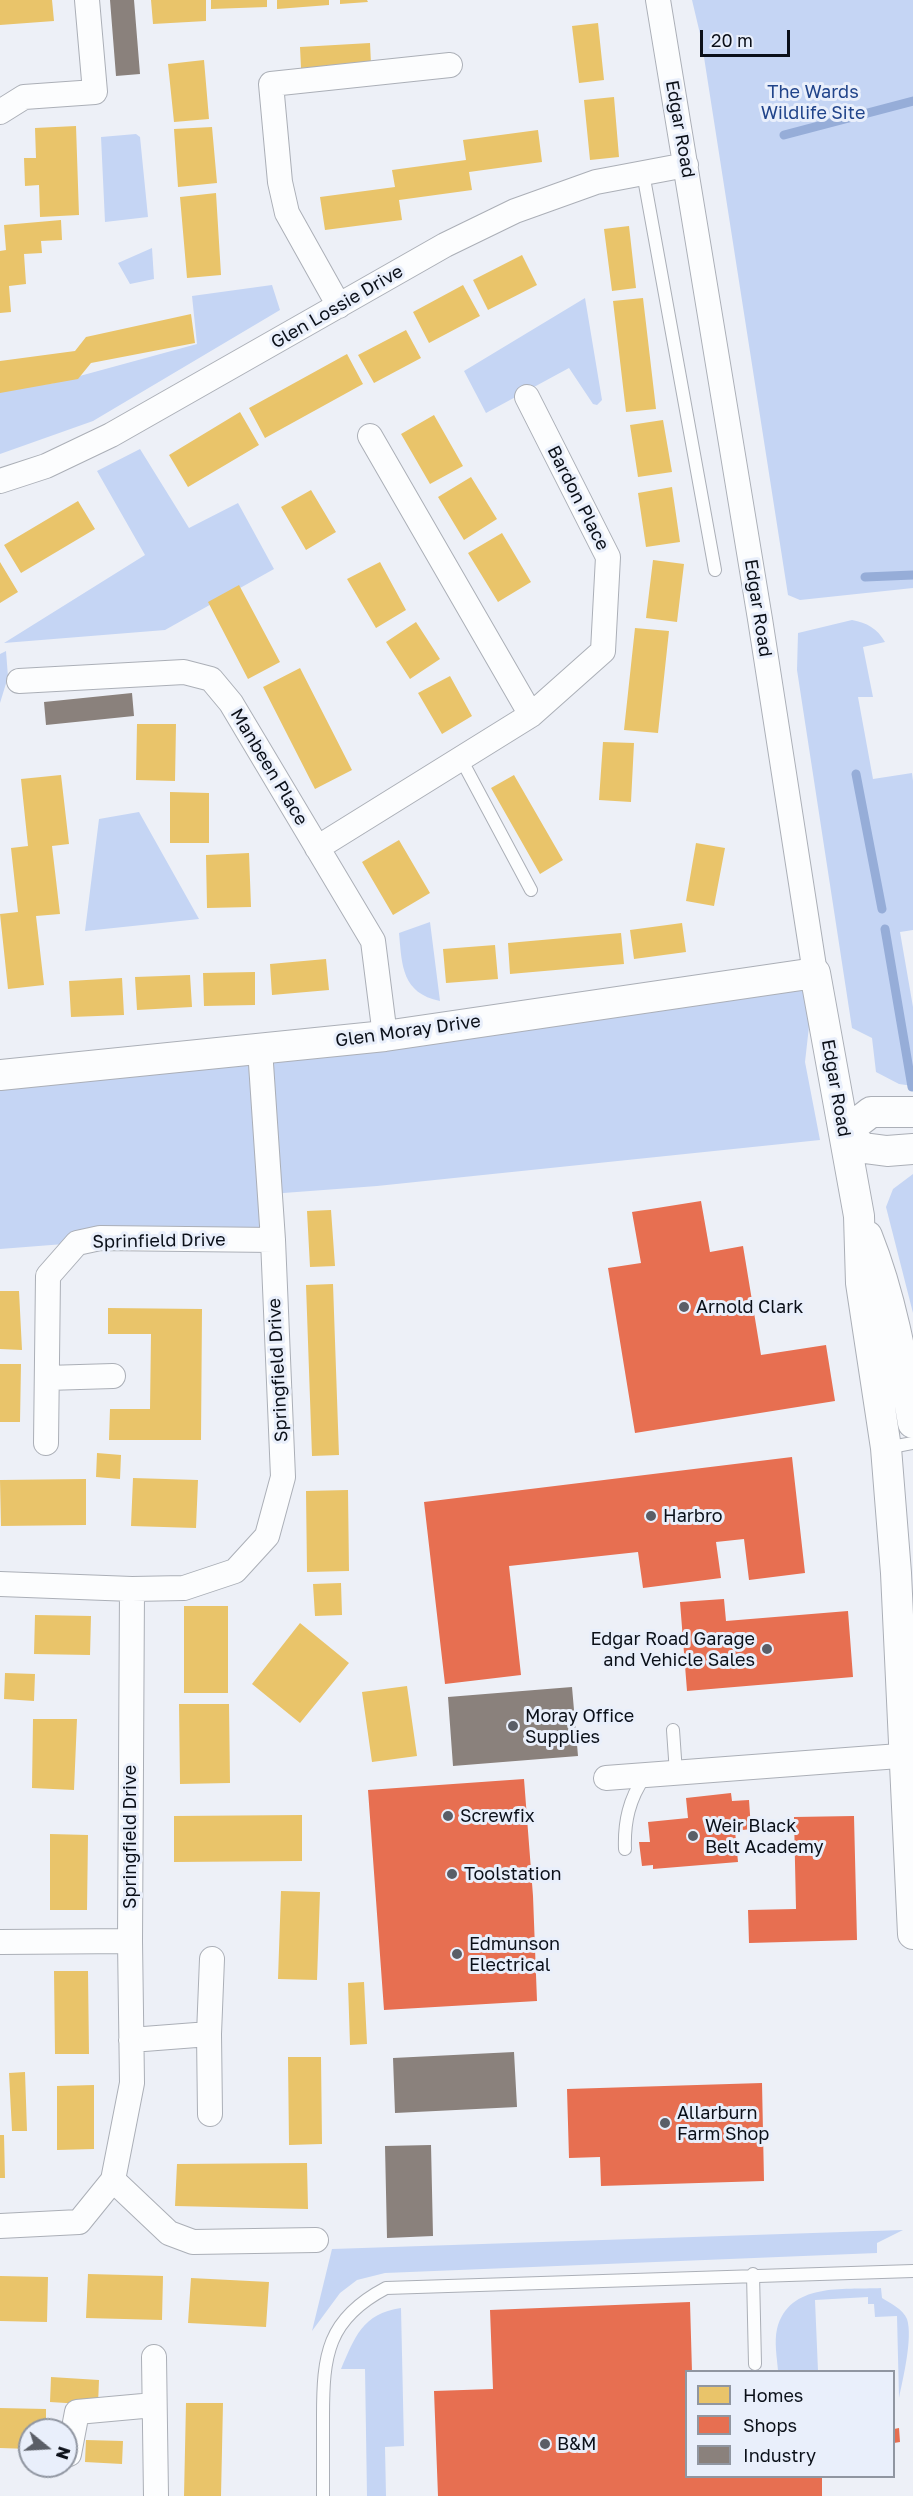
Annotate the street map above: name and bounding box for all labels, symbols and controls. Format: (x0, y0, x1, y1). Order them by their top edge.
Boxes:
scale bar (703, 18, 793, 56)
text: 20 m (711, 29, 753, 51)
street label: Edgar Road (661, 79, 699, 179)
park label: The Wards Wildlife Site (761, 81, 865, 124)
street label: Glen Lossie Drive (267, 260, 407, 354)
street label: Bardon Place (542, 442, 614, 554)
street label: Edgar Road (740, 558, 776, 658)
street label: Manbeen Place (226, 705, 312, 829)
street label: Glen Moray Drive (334, 1010, 482, 1052)
street label: Edgar Road (817, 1038, 855, 1138)
street label: Sprinfield Drive (92, 1229, 226, 1253)
place label: Arnold Clark (696, 1296, 803, 1318)
street label: Springfield Drive (263, 1297, 293, 1443)
marker: Arnold Clark (677, 1300, 691, 1314)
place label: Harbro (663, 1505, 723, 1527)
marker: Harbro (644, 1509, 658, 1523)
place label: Edgar Road Garage and Vehicle Sales (590, 1628, 755, 1670)
marker: Edgar Road Garage and Vehicle Sales (760, 1642, 774, 1656)
place label: Moray Office Supplies (525, 1705, 634, 1748)
marker: Moray Office Supplies (506, 1719, 520, 1733)
street label: Springfield Drive (119, 1765, 141, 1909)
place label: Screwfix (460, 1805, 535, 1827)
marker: Screwfix (441, 1809, 455, 1823)
place label: Weir Black Belt Academy (705, 1815, 824, 1858)
marker: Weir Black Belt Academy (686, 1829, 700, 1843)
place label: Toolstation (464, 1863, 562, 1885)
marker: Toolstation (445, 1867, 459, 1881)
place label: Edmunson Electrical (469, 1933, 560, 1976)
marker: Edmunson Electrical (450, 1947, 464, 1961)
place label: Allarburn Farm Shop (677, 2102, 769, 2144)
marker: Allarburn Farm Shop (658, 2116, 672, 2130)
legend (685, 2370, 895, 2478)
text: Homes (743, 2384, 803, 2406)
text: Shops (743, 2414, 797, 2436)
north arrow (18, 2418, 78, 2478)
place label: B&M (557, 2433, 597, 2455)
marker: B&M (538, 2437, 552, 2451)
text: N (52, 2444, 75, 2462)
text: Industry (743, 2444, 816, 2466)

